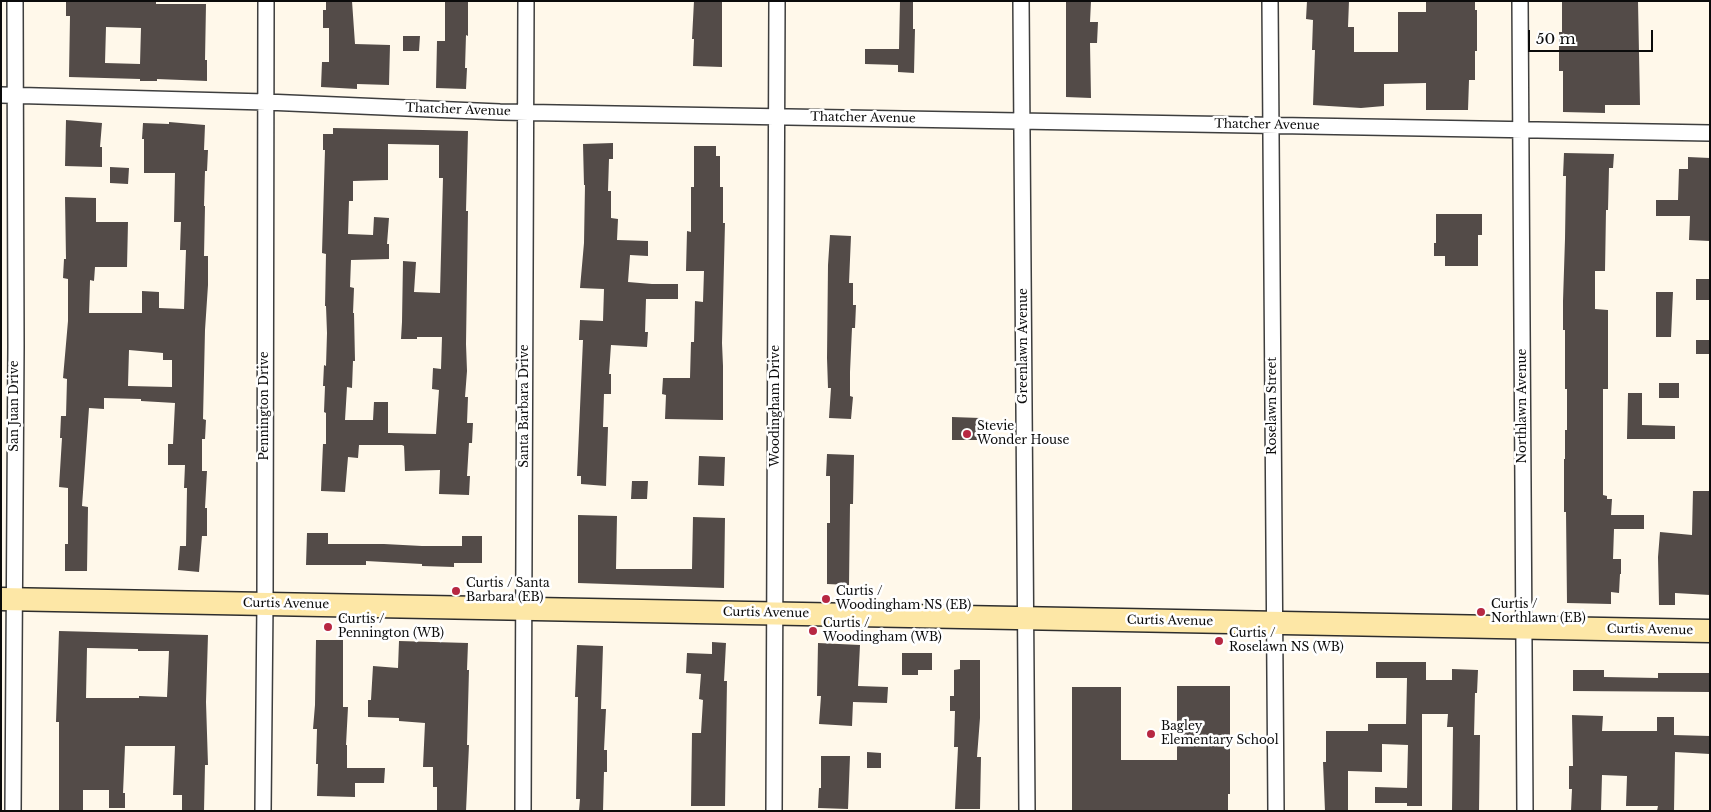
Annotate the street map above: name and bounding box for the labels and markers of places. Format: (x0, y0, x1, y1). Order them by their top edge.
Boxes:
place label: Stevie Wonder House (977, 420, 1069, 448)
marker: Stevie Wonder House (961, 428, 973, 440)
place label: Curtis / Santa Barbara (EB) (466, 577, 550, 605)
marker: Curtis / Santa Barbara (EB) (450, 585, 462, 597)
place label: Curtis / Woodingham NS (EB) (836, 585, 971, 613)
marker: Curtis / Woodingham NS (EB) (820, 593, 832, 605)
place label: Curtis / Northlawn (EB) (1491, 598, 1586, 626)
marker: Curtis / Northlawn (EB) (1475, 606, 1487, 618)
place label: Curtis / Pennington (WB) (338, 613, 444, 641)
place label: Curtis / Woodingham (WB) (823, 617, 942, 645)
marker: Curtis / Pennington (WB) (322, 621, 334, 633)
marker: Curtis / Woodingham (WB) (807, 625, 819, 637)
place label: Curtis / Roselawn NS (WB) (1229, 627, 1344, 655)
marker: Curtis / Roselawn NS (WB) (1213, 635, 1225, 647)
place label: Bagley Elementary School (1161, 720, 1279, 748)
marker: Bagley Elementary School (1145, 728, 1157, 740)

